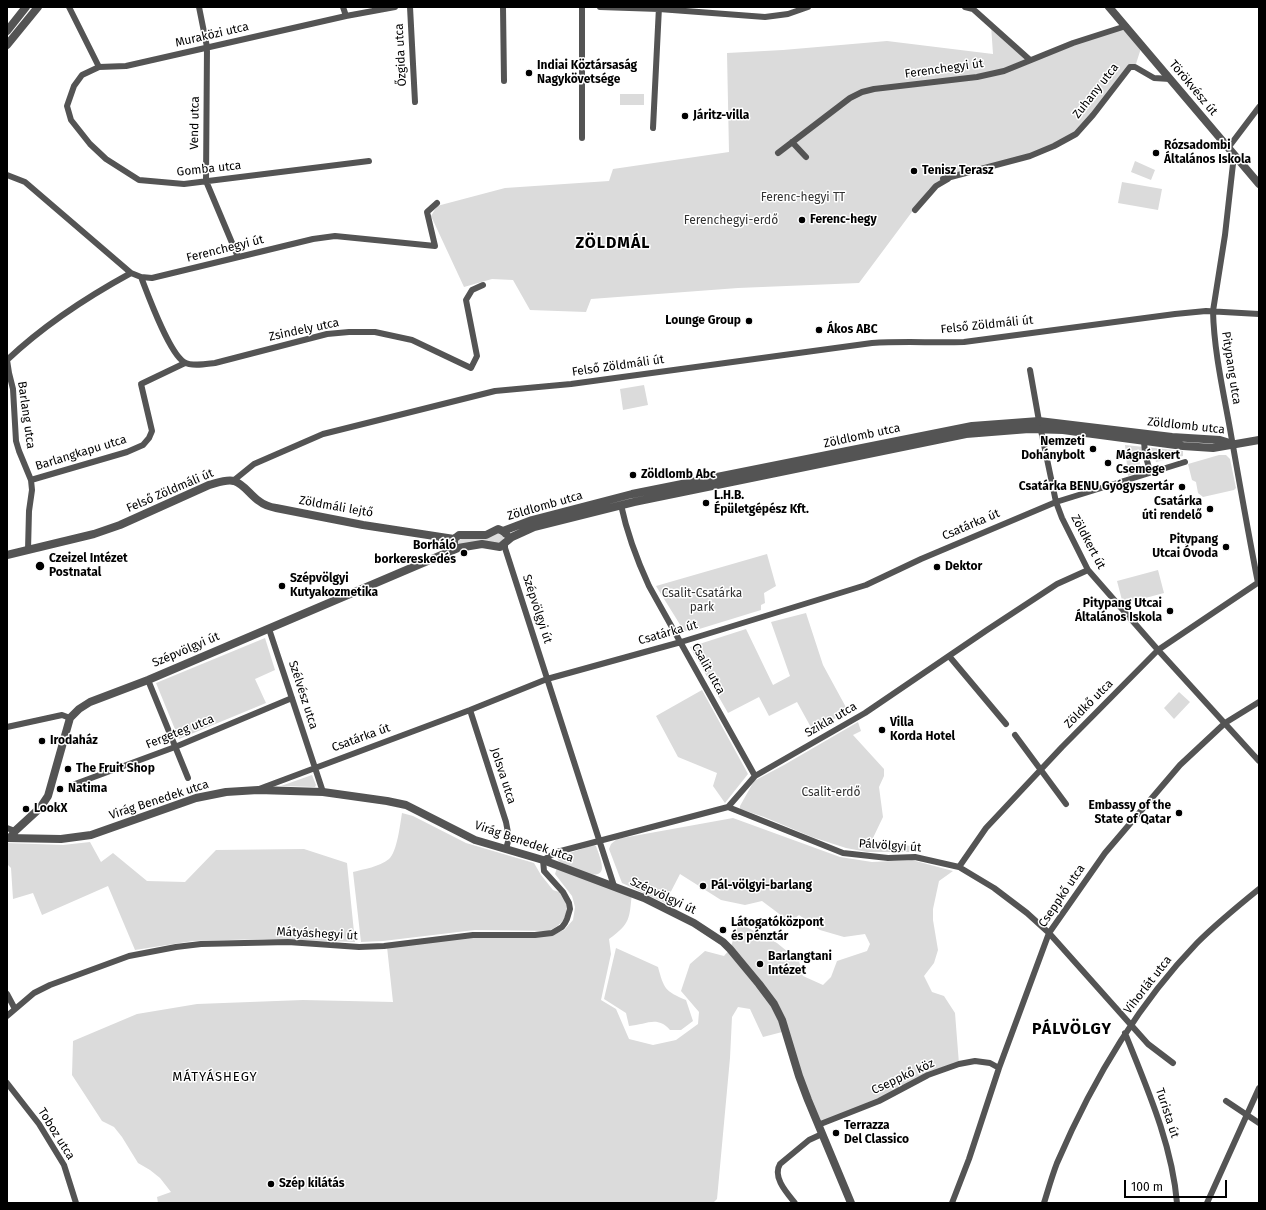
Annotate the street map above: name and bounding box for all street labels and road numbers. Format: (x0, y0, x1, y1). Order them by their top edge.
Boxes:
street label: Muraközi utca (174, 20, 250, 50)
street label: Őzgida utca (392, 23, 410, 87)
street label: Ferenchegyi út (904, 56, 984, 82)
street label: Törökvész út (1166, 57, 1220, 119)
street label: Zuhany utca (1070, 61, 1122, 121)
street label: Vend utca (187, 96, 203, 150)
street label: Gomba utca (176, 158, 242, 180)
street label: Ferenchegyi út (185, 232, 265, 266)
street label: Felső Zöldmáli út (940, 313, 1034, 337)
street label: Zsindely utca (267, 316, 341, 344)
street label: Pitypang utca (1218, 330, 1244, 406)
street label: Felső Zöldmáli út (571, 352, 665, 380)
street label: Barlang utca (14, 380, 38, 450)
street label: Zöldlomb utca (1146, 415, 1226, 437)
street label: Zöldlomb utca (822, 421, 902, 451)
street label: Barlangkapu utca (34, 432, 128, 474)
street label: Felső Zöldmáli út (124, 466, 216, 516)
street label: Zöldlomb utca (506, 488, 584, 524)
street label: Zöldmáli lejtő (298, 493, 374, 521)
street label: Csatárka út (940, 506, 1002, 544)
street label: Zöldkert út (1068, 512, 1108, 572)
street label: Szépvölgyi út (519, 573, 555, 645)
street label: Csatárka út (637, 618, 699, 648)
street label: Szépvölgyi út (150, 629, 222, 671)
street label: Csalit utca (688, 641, 728, 697)
street label: Szélvész utca (285, 659, 321, 731)
street label: Zöldkő utca (1062, 677, 1116, 731)
street label: Szikla utca (802, 699, 860, 741)
street label: Fergeteg utca (144, 712, 216, 752)
street label: Csatárka út (330, 721, 392, 755)
street label: Jolsva utca (487, 746, 519, 806)
street label: Virág Benedek utca (107, 777, 211, 823)
street label: Virág Benedek utca (473, 818, 575, 866)
street label: Pálvölgyi út (858, 837, 922, 855)
street label: Cseppkő utca (1036, 862, 1088, 930)
street label: Szépvölgyi út (628, 874, 698, 918)
street label: Mátyáshegyi út (276, 925, 358, 943)
street label: Vihorlát utca (1121, 953, 1175, 1017)
street label: Cseppkő köz (869, 1056, 937, 1098)
street label: Turista út (1152, 1086, 1182, 1140)
street label: Toboz utca (34, 1105, 78, 1163)

